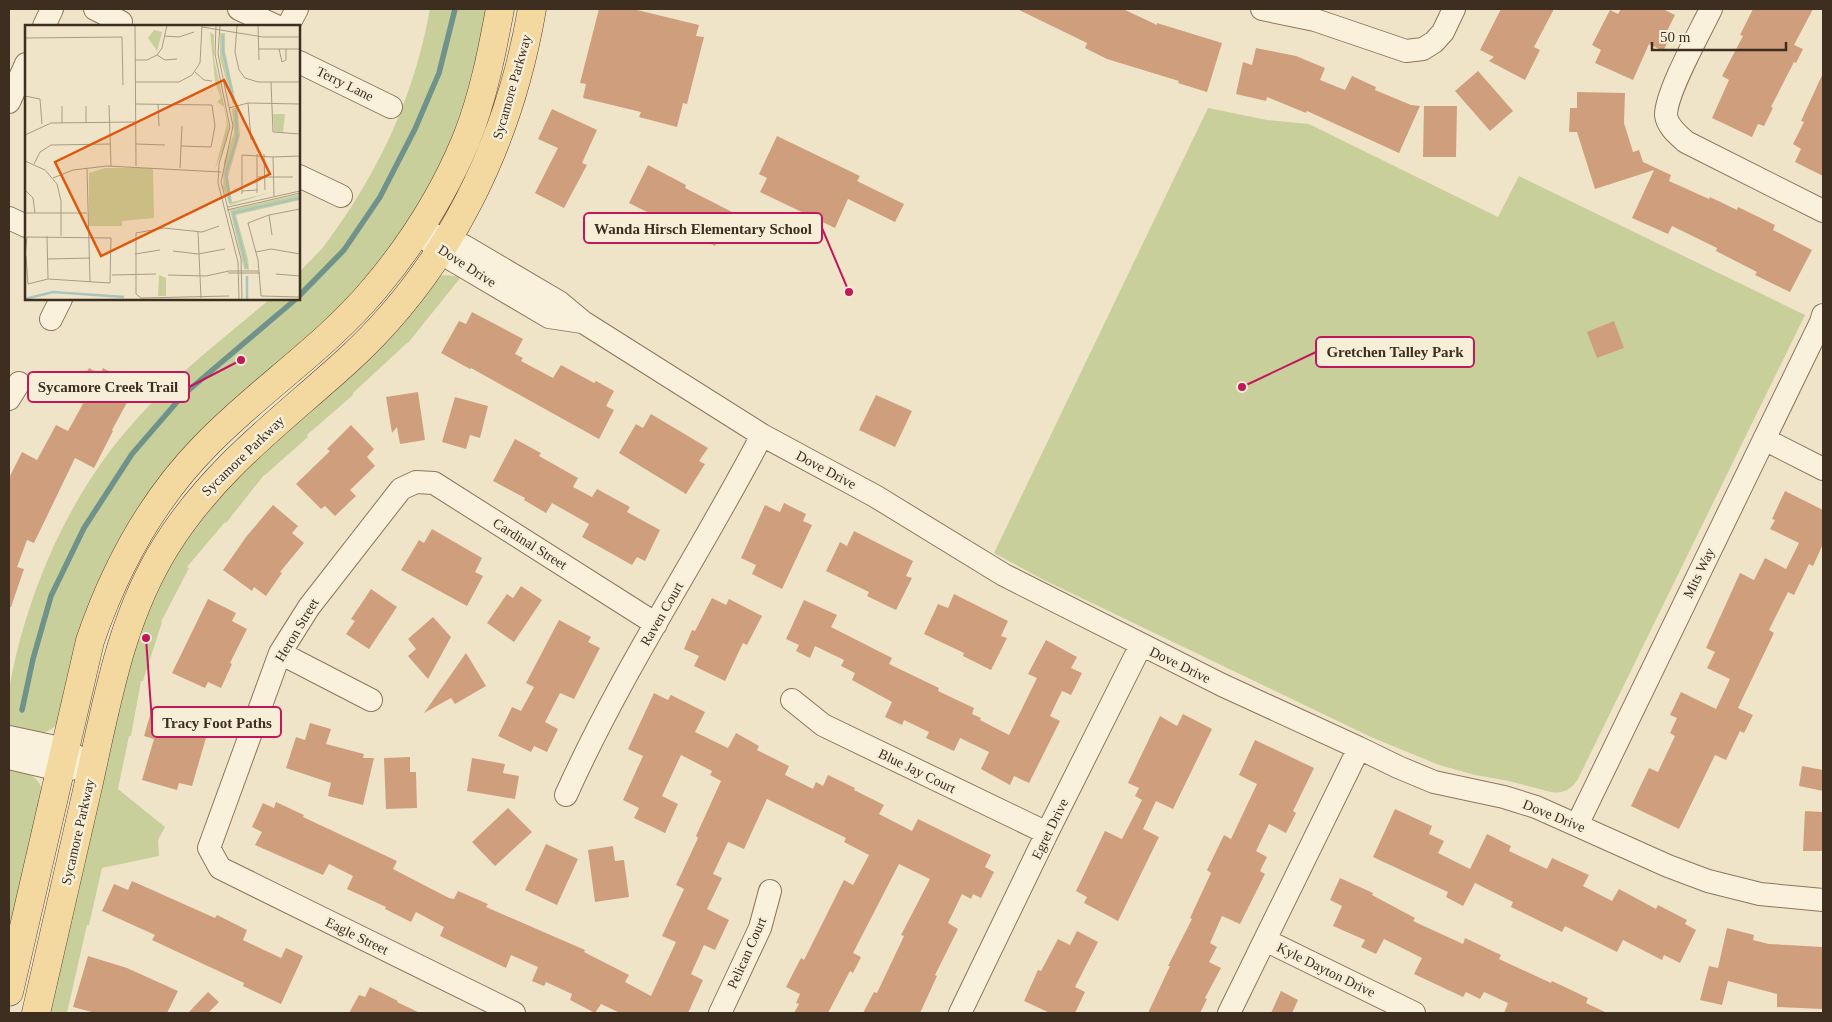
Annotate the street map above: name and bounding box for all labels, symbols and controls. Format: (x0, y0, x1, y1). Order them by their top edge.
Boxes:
scale bar (1652, 20, 1786, 52)
inset map (25, 25, 300, 300)
text: 50 m (1660, 29, 1691, 45)
street label: Sycamore Parkway (490, 33, 534, 141)
street label: Terry Lane (314, 64, 376, 104)
callout: Wanda Hirsch Elementary School (584, 213, 822, 243)
text: Wanda Hirsch Elementary School (594, 221, 812, 237)
street label: Dove Drive (435, 242, 499, 290)
callout: Gretchen Talley Park (1316, 337, 1474, 367)
text: Gretchen Talley Park (1326, 344, 1464, 360)
callout: Sycamore Creek Trail (28, 372, 189, 402)
text: Sycamore Creek Trail (38, 379, 178, 395)
street label: Sycamore Parkway (199, 413, 287, 499)
street label: Dove Drive (793, 448, 859, 492)
street label: Cardinal Street (490, 515, 570, 573)
street label: Mits Way (1680, 545, 1718, 601)
street label: Raven Court (638, 579, 686, 649)
street label: Heron Street (272, 596, 322, 664)
street label: Dove Drive (1147, 644, 1213, 686)
callout: Tracy Foot Paths (152, 707, 281, 737)
text: Tracy Foot Paths (162, 715, 272, 731)
street label: Blue Jay Court (876, 746, 958, 796)
street label: Sycamore Parkway (58, 777, 98, 887)
street label: Egret Drive (1029, 796, 1071, 862)
street label: Dove Drive (1521, 797, 1587, 835)
street label: Eagle Street (323, 914, 391, 958)
street label: Pelican Court (725, 915, 769, 991)
street label: Kyle Dayton Drive (1274, 940, 1378, 1000)

